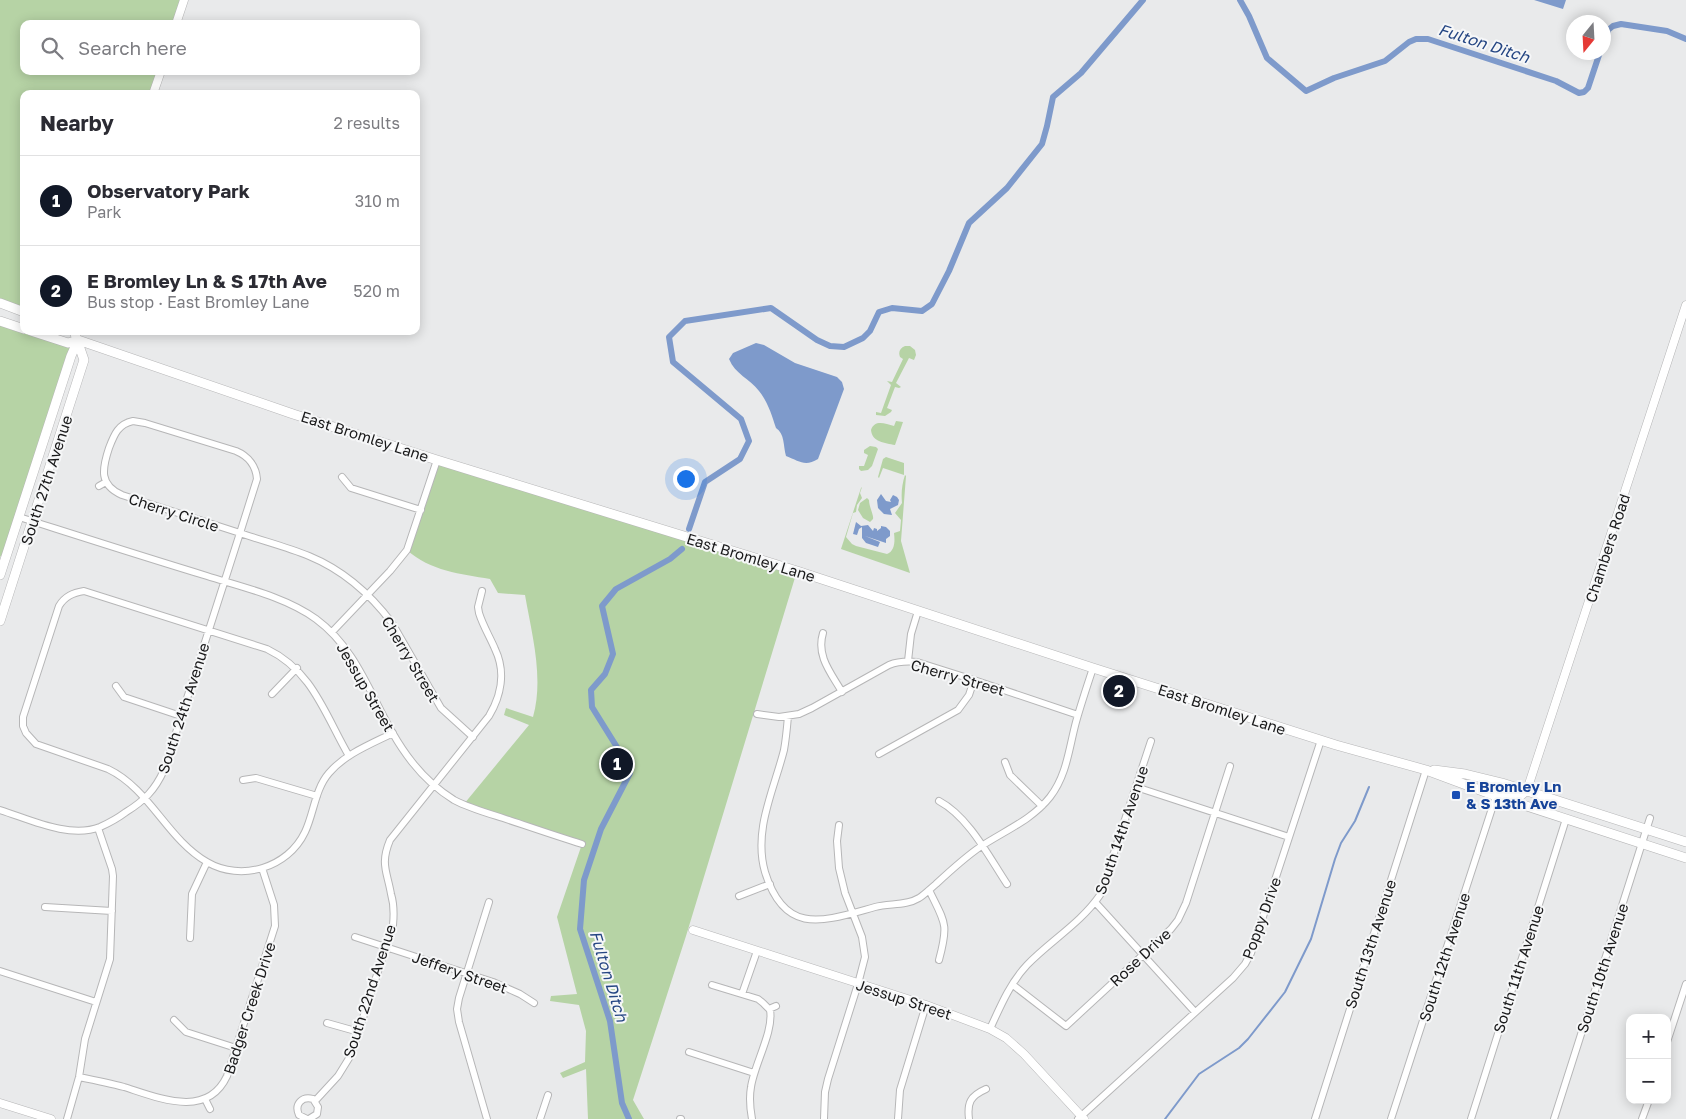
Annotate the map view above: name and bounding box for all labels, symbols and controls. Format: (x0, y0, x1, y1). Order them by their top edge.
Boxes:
north arrow (1566, 15, 1611, 60)
water label: Fulton Ditch (1436, 19, 1533, 67)
search box (20, 20, 420, 75)
icon: search (38, 34, 66, 62)
text: Search here (78, 36, 187, 59)
text: Nearby (40, 110, 114, 136)
text: 2 results (334, 113, 400, 133)
text: Observatory Park (87, 179, 250, 202)
text: 1 (52, 191, 60, 211)
text: 310 m (355, 191, 400, 211)
text: Park (87, 202, 122, 222)
text: E Bromley Ln & S 17th Ave (87, 269, 327, 292)
text: 2 (51, 281, 61, 301)
text: 520 m (353, 281, 400, 301)
text: Bus stop · East Bromley Lane (87, 292, 309, 312)
street label: East Bromley Lane (299, 407, 432, 465)
street label: South 27th Avenue (17, 413, 76, 547)
your location (673, 466, 699, 492)
street label: Cherry Circle (127, 489, 222, 535)
street label: Chambers Road (1581, 491, 1633, 605)
street label: East Bromley Lane (685, 529, 818, 585)
street label: Cherry Street (378, 613, 444, 705)
street label: Jessup Street (333, 639, 399, 735)
street label: South 24th Avenue (153, 640, 213, 776)
street label: Cherry Street (909, 655, 1007, 699)
pin: 2 (1103, 672, 1135, 710)
street label: East Bromley Lane (1156, 680, 1289, 738)
pin: 1 (601, 745, 633, 783)
street label: South 14th Avenue (1091, 763, 1152, 897)
place label: E Bromley Ln & S 13th Ave (1466, 777, 1561, 812)
marker: E Bromley Ln & S 13th Ave (1450, 789, 1462, 801)
street label: Poppy Drive (1238, 874, 1284, 962)
street label: South 13th Avenue (1341, 877, 1399, 1011)
street label: South 12th Avenue (1415, 890, 1473, 1024)
street label: South 10th Avenue (1573, 901, 1632, 1035)
street label: South 11th Avenue (1489, 903, 1547, 1035)
street label: South 22nd Avenue (339, 922, 399, 1060)
street label: Rose Drive (1106, 924, 1174, 990)
water label: Fulton Ditch (586, 928, 633, 1025)
street label: Badger Creek Drive (219, 939, 279, 1076)
street label: Jeffery Street (410, 947, 510, 997)
street label: Jessup Street (854, 975, 954, 1023)
map controls (1626, 1014, 1671, 1104)
button: + (1626, 1014, 1671, 1059)
button: − (1626, 1059, 1671, 1104)

